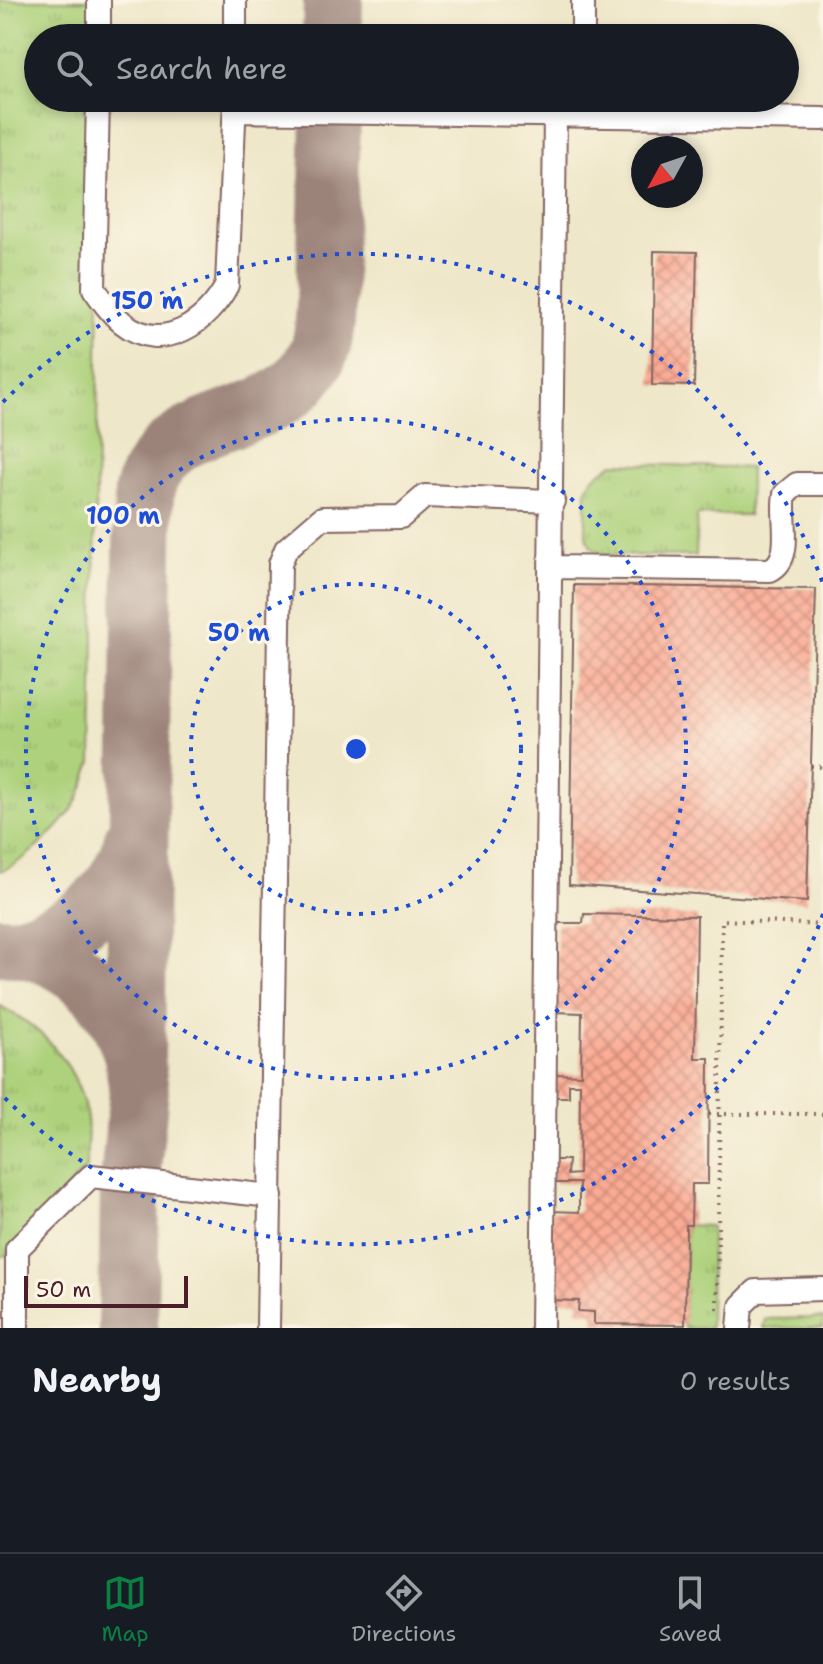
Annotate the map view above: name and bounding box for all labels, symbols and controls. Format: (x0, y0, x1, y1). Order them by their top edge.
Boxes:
search box (24, 24, 799, 112)
icon: search (52, 46, 96, 90)
text: Search here (116, 48, 287, 89)
north arrow (631, 136, 703, 208)
text: 150 m (111, 285, 183, 317)
text: 100 m (86, 500, 160, 532)
text: 50 m (208, 617, 270, 649)
centre of rings (342, 735, 370, 763)
scale bar (24, 1272, 188, 1308)
text: 50 m (36, 1275, 91, 1304)
text: Nearby (32, 1357, 162, 1403)
text: 0 results (679, 1363, 791, 1398)
tab: Map (101, 1571, 149, 1648)
tab: Directions (351, 1571, 456, 1648)
tab: Saved (659, 1571, 722, 1648)

